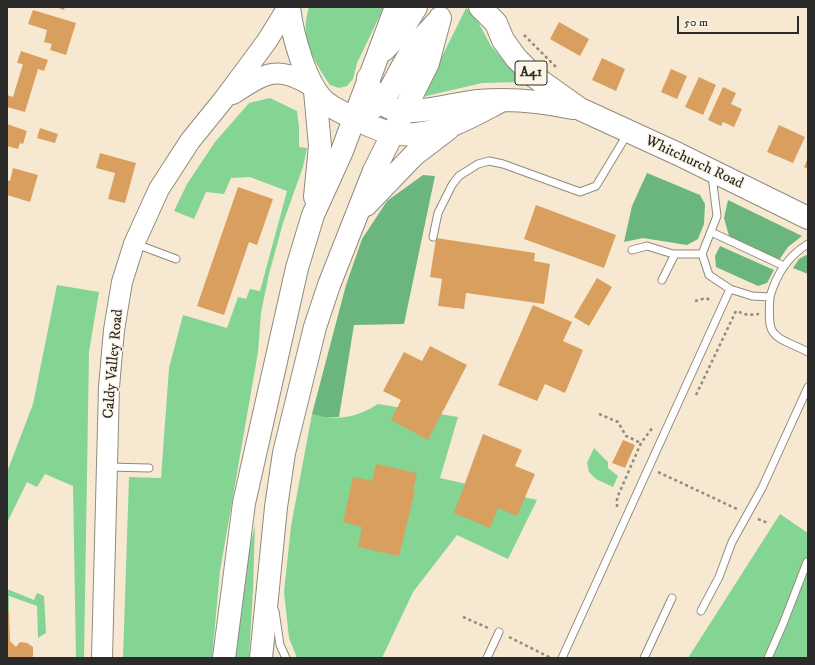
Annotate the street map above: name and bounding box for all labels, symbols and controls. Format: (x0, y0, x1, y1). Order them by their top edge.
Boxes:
scale bar (679, 8, 801, 34)
text: 50 m (684, 15, 708, 30)
road number: A41 (515, 61, 547, 85)
street label: Whitchurch Road (642, 132, 746, 194)
street label: Caldy Valley Road (100, 308, 128, 420)

